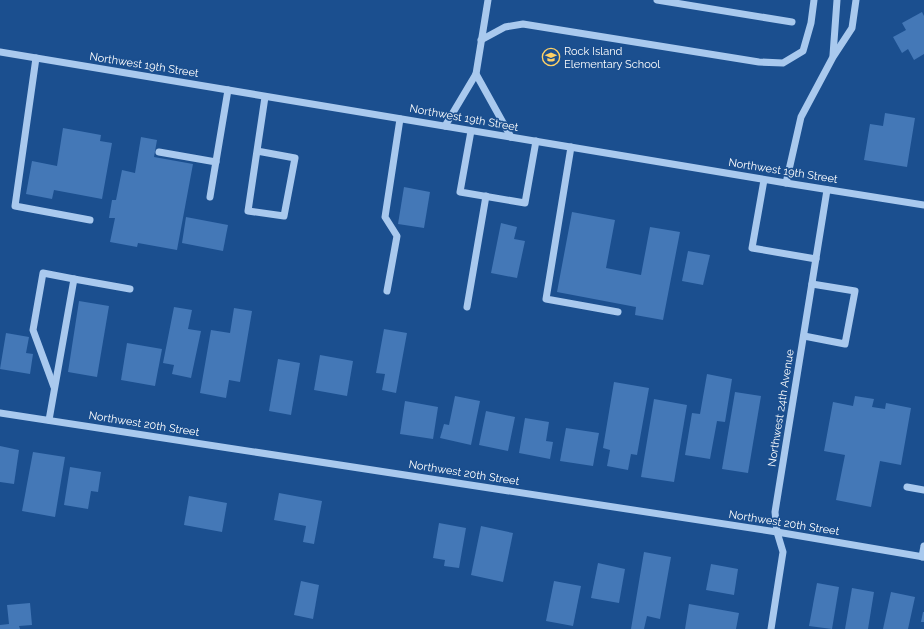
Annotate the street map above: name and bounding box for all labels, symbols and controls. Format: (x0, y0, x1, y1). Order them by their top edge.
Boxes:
place label: Rock Island Elementary School (564, 45, 660, 71)
school or university icon: Rock Island Elementary School (541, 47, 561, 67)
street label: Northwest 19th Street (88, 50, 200, 80)
street label: Northwest 19th Street (409, 102, 520, 134)
street label: Northwest 19th Street (727, 156, 839, 186)
street label: Northwest 24th Avenue (765, 348, 797, 468)
street label: Northwest 20th Street (88, 409, 200, 439)
street label: Northwest 20th Street (408, 458, 520, 488)
street label: Northwest 20th Street (728, 508, 840, 538)

